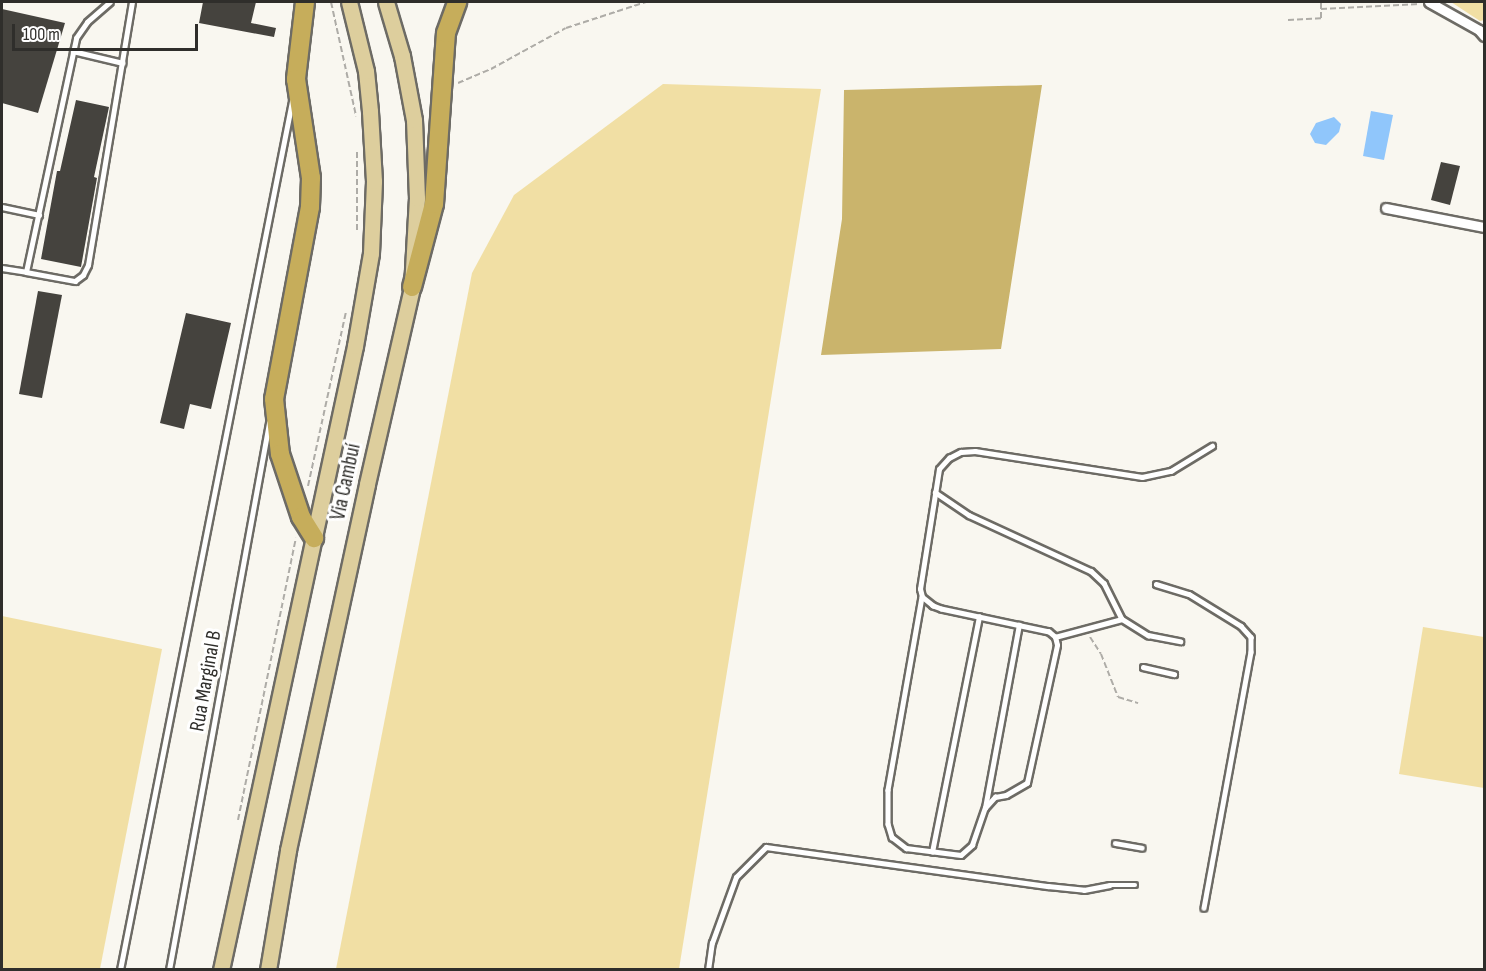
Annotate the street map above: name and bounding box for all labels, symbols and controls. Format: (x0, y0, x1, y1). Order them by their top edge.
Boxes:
scale bar (15, 12, 201, 50)
text: 100 m (23, 24, 60, 45)
street label: Via Cambuí (326, 441, 366, 523)
street label: Rua Marginal B (185, 629, 227, 733)

